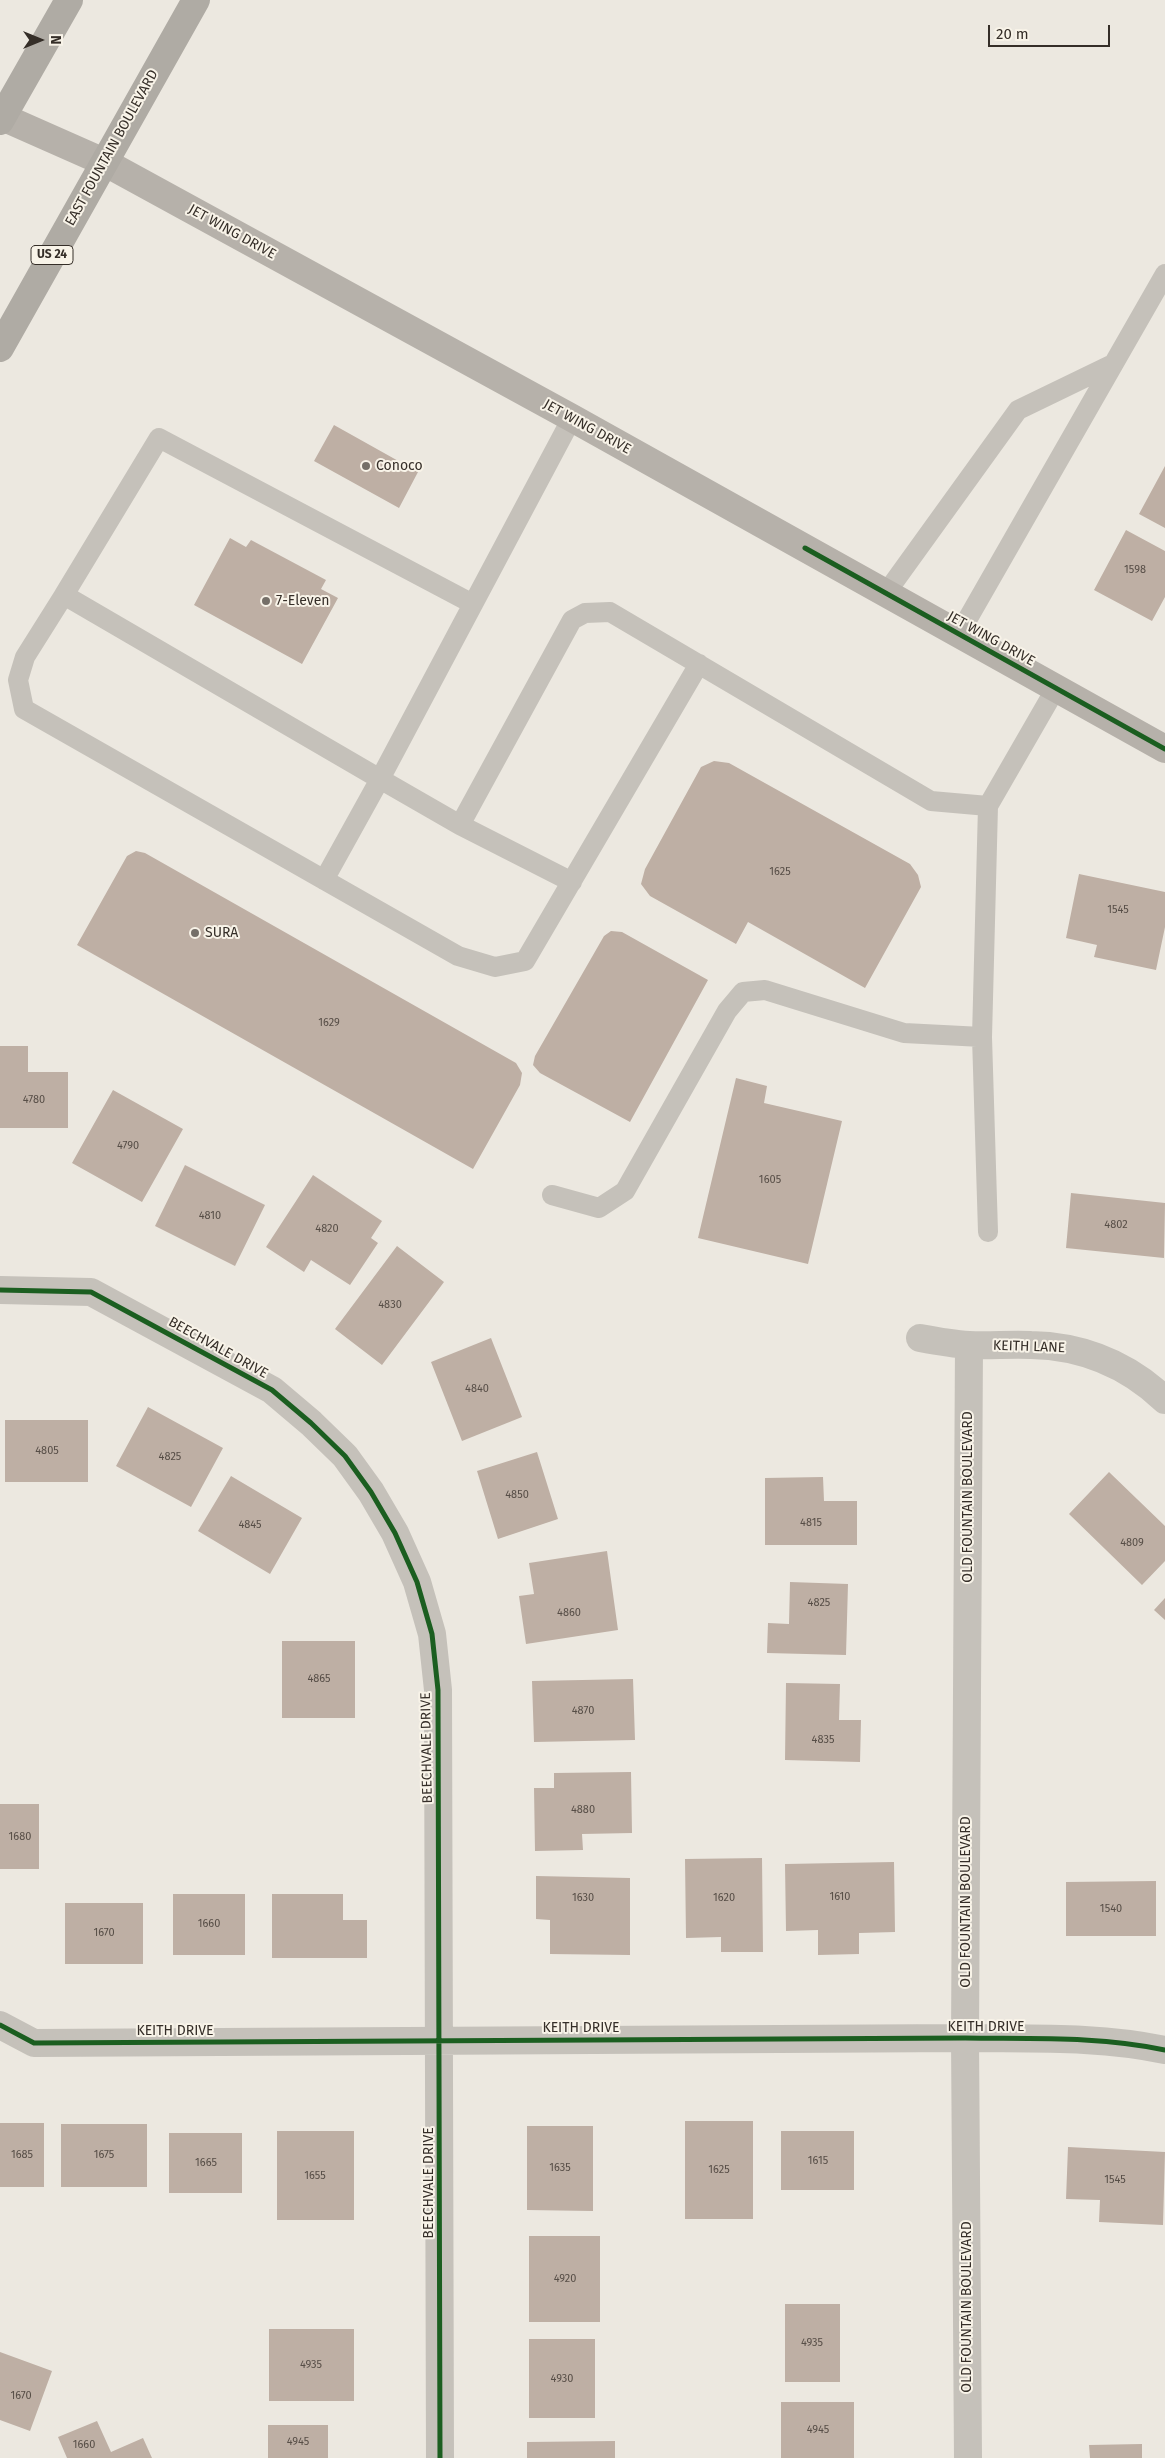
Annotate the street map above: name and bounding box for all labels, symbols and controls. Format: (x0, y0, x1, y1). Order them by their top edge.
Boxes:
north arrow (15, 15, 65, 65)
scale bar (990, 15, 1112, 47)
text: 20 m (996, 25, 1029, 43)
text: N (47, 35, 64, 45)
street label: EAST FOUNTAIN BOULEVARD (62, 67, 162, 229)
street label: JET WING DRIVE (185, 201, 279, 263)
road number: US 24 (31, 246, 73, 264)
street label: JET WING DRIVE (540, 396, 634, 458)
place label: Conoco (376, 458, 423, 474)
marker: Conoco (360, 460, 372, 472)
house number: 1598 (1124, 563, 1146, 577)
place label: 7-Eleven (276, 593, 330, 609)
marker: 7-Eleven (260, 595, 272, 607)
street label: JET WING DRIVE (944, 608, 1038, 670)
house number: 1625 (769, 865, 791, 879)
house number: 1545 (1107, 903, 1129, 917)
place label: SURA (205, 925, 238, 941)
marker: SURA (189, 927, 201, 939)
house number: 1629 (318, 1016, 340, 1030)
house number: 4780 (23, 1093, 45, 1107)
house number: 4790 (117, 1139, 139, 1153)
house number: 1605 (759, 1173, 781, 1187)
house number: 4810 (199, 1209, 221, 1223)
house number: 4802 (1104, 1218, 1128, 1232)
house number: 4820 (315, 1222, 339, 1236)
house number: 4830 (378, 1298, 402, 1312)
street label: BEECHVALE DRIVE (165, 1314, 271, 1382)
street label: KEITH LANE (993, 1337, 1065, 1357)
house number: 4840 (465, 1382, 489, 1396)
street label: OLD FOUNTAIN BOULEVARD (960, 1411, 976, 1583)
house number: 4805 (35, 1444, 59, 1458)
house number: 4825 (159, 1450, 181, 1464)
house number: 4850 (505, 1488, 529, 1502)
house number: 4815 (800, 1516, 822, 1530)
house number: 4845 (238, 1518, 262, 1532)
house number: 4809 (1120, 1536, 1144, 1550)
house number: 4825 (808, 1596, 830, 1610)
house number: 4860 (557, 1606, 581, 1620)
house number: 4865 (307, 1672, 331, 1686)
street label: BEECHVALE DRIVE (418, 1692, 436, 1804)
house number: 4870 (572, 1704, 594, 1718)
house number: 4835 (812, 1733, 834, 1747)
house number: 4880 (571, 1803, 595, 1817)
street label: OLD FOUNTAIN BOULEVARD (958, 1816, 974, 1988)
house number: 1680 (9, 1830, 31, 1844)
house number: 1610 (830, 1890, 850, 1904)
house number: 1630 (572, 1891, 594, 1905)
house number: 1620 (713, 1891, 735, 1905)
house number: 1540 (1100, 1902, 1122, 1916)
house number: 1660 (198, 1917, 220, 1931)
house number: 1670 (93, 1926, 115, 1940)
street label: KEITH DRIVE (947, 2019, 1025, 2035)
street label: KEITH DRIVE (542, 2020, 620, 2036)
street label: KEITH DRIVE (136, 2023, 214, 2039)
street label: BEECHVALE DRIVE (421, 2127, 437, 2239)
house number: 1685 (11, 2148, 33, 2162)
house number: 1675 (94, 2148, 114, 2162)
house number: 1615 (808, 2154, 828, 2168)
house number: 1665 (195, 2156, 217, 2170)
house number: 1635 (549, 2161, 571, 2175)
house number: 1625 (708, 2163, 730, 2177)
house number: 1655 (304, 2169, 326, 2183)
house number: 1545 (1104, 2173, 1126, 2187)
street label: OLD FOUNTAIN BOULEVARD (959, 2221, 975, 2393)
house number: 4920 (554, 2272, 576, 2286)
house number: 4935 (801, 2336, 823, 2350)
house number: 4935 (300, 2358, 322, 2372)
house number: 4930 (551, 2372, 573, 2386)
house number: 1670 (10, 2389, 32, 2403)
house number: 4945 (807, 2423, 829, 2437)
house number: 4945 (287, 2435, 309, 2449)
house number: 1660 (73, 2438, 95, 2452)

